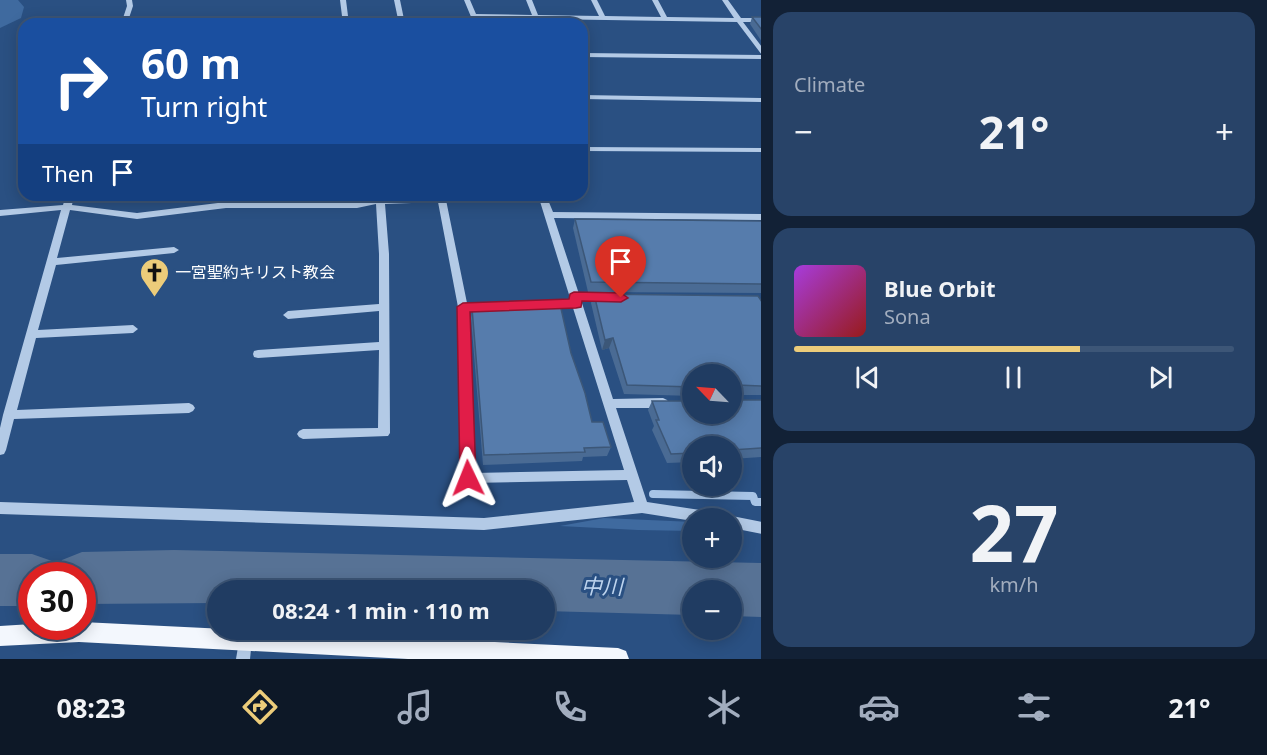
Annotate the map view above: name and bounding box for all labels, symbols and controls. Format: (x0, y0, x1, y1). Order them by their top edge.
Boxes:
text: 60 m (141, 34, 241, 91)
icon: right (42, 42, 120, 120)
text: Climate (794, 71, 865, 98)
text: Turn right (141, 88, 267, 125)
text: 21° (979, 101, 1049, 162)
text: − (794, 109, 813, 154)
text: + (1215, 109, 1234, 154)
icon: arrive (106, 156, 139, 189)
text: Then (42, 158, 94, 188)
pin (595, 236, 646, 298)
icon: arrive (604, 245, 637, 278)
church icon: 一宮聖約キリスト教会 (138, 256, 170, 298)
place label: 一宮聖約キリスト教会 (175, 261, 335, 283)
text: Blue Orbit (884, 273, 996, 303)
text: Sona (884, 303, 931, 330)
icon: previous (851, 361, 884, 394)
icon: pause (997, 361, 1030, 394)
icon: next (1144, 361, 1177, 394)
north arrow (682, 364, 742, 424)
map controls (682, 364, 742, 640)
button: sound (682, 436, 742, 496)
position arrow (436, 446, 500, 510)
text: 27 (969, 479, 1059, 585)
button: + (682, 508, 742, 568)
speed limit sign: 30 (18, 562, 96, 640)
text: km/h (989, 571, 1039, 598)
water label: 中川 (581, 572, 625, 600)
button: − (682, 580, 742, 640)
text: 08:24 · 1 min · 110 m (272, 595, 490, 625)
icon: directions (239, 686, 281, 728)
icon: music (394, 686, 436, 728)
icon: phone (549, 686, 591, 728)
icon: climate (703, 686, 745, 728)
icon: car (858, 686, 900, 728)
icon: filters (1013, 686, 1055, 728)
text: 08:23 (56, 689, 126, 726)
text: 21° (1168, 689, 1211, 726)

